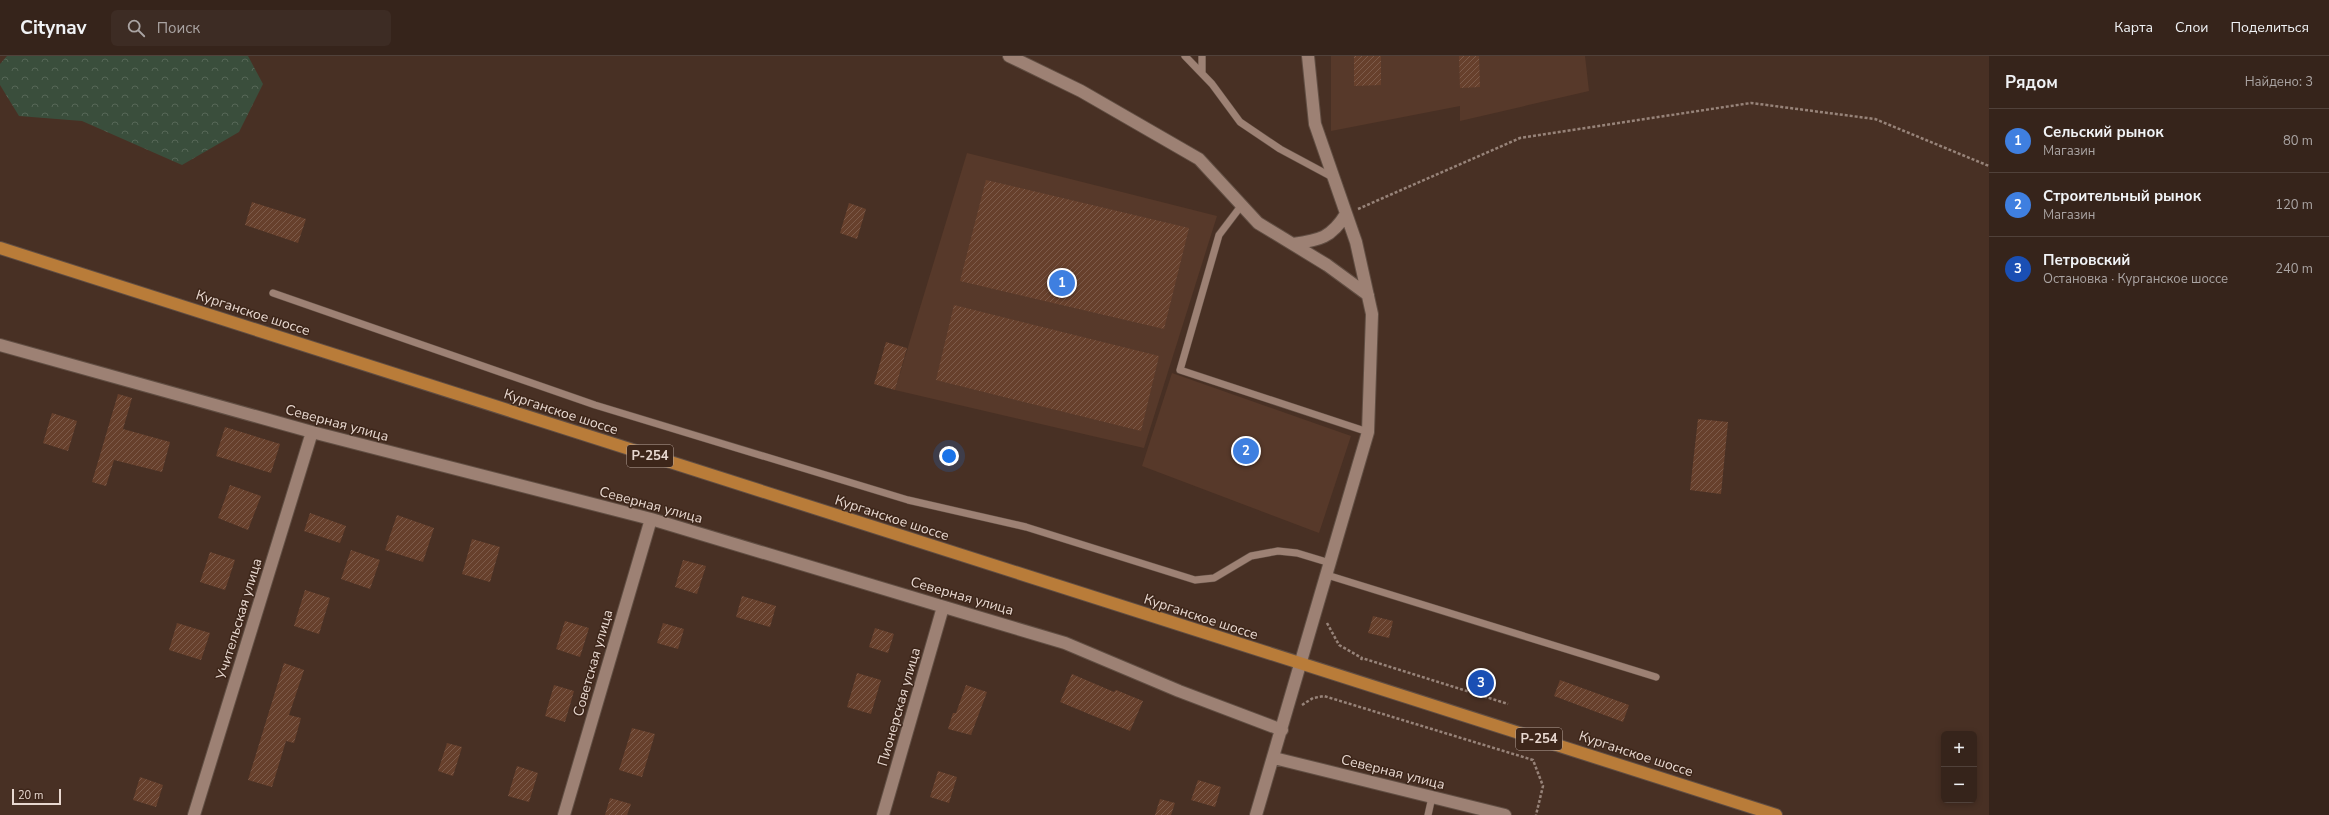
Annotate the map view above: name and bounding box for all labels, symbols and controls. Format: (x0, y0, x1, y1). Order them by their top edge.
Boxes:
search box (111, 10, 391, 46)
text: Citynav (20, 15, 87, 41)
icon: search (125, 17, 147, 39)
text: Поиск (157, 18, 200, 38)
text: Карта (2114, 18, 2153, 37)
text: Слои (2175, 18, 2209, 37)
text: Поделиться (2231, 18, 2309, 37)
text: Рядом (2005, 71, 2058, 94)
text: Найдено: 3 (2245, 73, 2313, 91)
text: Сельский рынок (2043, 122, 2164, 142)
text: 1 (2014, 132, 2022, 150)
text: 80 m (2283, 132, 2313, 150)
text: Магазин (2043, 142, 2095, 160)
text: Строительный рынок (2043, 186, 2201, 206)
text: 2 (2014, 196, 2022, 214)
text: 120 m (2275, 196, 2313, 214)
text: Магазин (2043, 206, 2095, 224)
text: Петровский (2043, 250, 2130, 270)
text: 3 (2014, 260, 2022, 278)
text: 240 m (2275, 260, 2313, 278)
pin: 1 (1049, 268, 1075, 298)
text: Остановка · Курганское шоссе (2043, 270, 2228, 288)
street label: Курганское шоссе (193, 286, 313, 340)
street label: Курганское шоссе (501, 385, 621, 439)
street label: Северная улица (283, 400, 391, 446)
pin: 2 (1233, 436, 1259, 466)
road number: Р-254 (627, 445, 673, 467)
your location (939, 446, 959, 466)
street label: Северная улица (597, 482, 705, 528)
street label: Курганское шоссе (832, 491, 952, 545)
street label: Учительская улица (211, 556, 266, 683)
street label: Северная улица (908, 572, 1016, 620)
street label: Курганское шоссе (1141, 590, 1261, 644)
street label: Советская улица (569, 607, 617, 719)
street label: Пионерская улица (873, 645, 925, 769)
pin: 3 (1468, 668, 1494, 698)
street label: Курганское шоссе (1576, 727, 1696, 781)
road number: Р-254 (1516, 728, 1562, 750)
map controls (1941, 731, 1977, 803)
button: + (1941, 731, 1977, 767)
street label: Северная улица (1339, 750, 1447, 794)
button: − (1941, 767, 1977, 803)
scale bar (12, 787, 61, 806)
text: 20 m (18, 788, 43, 803)

